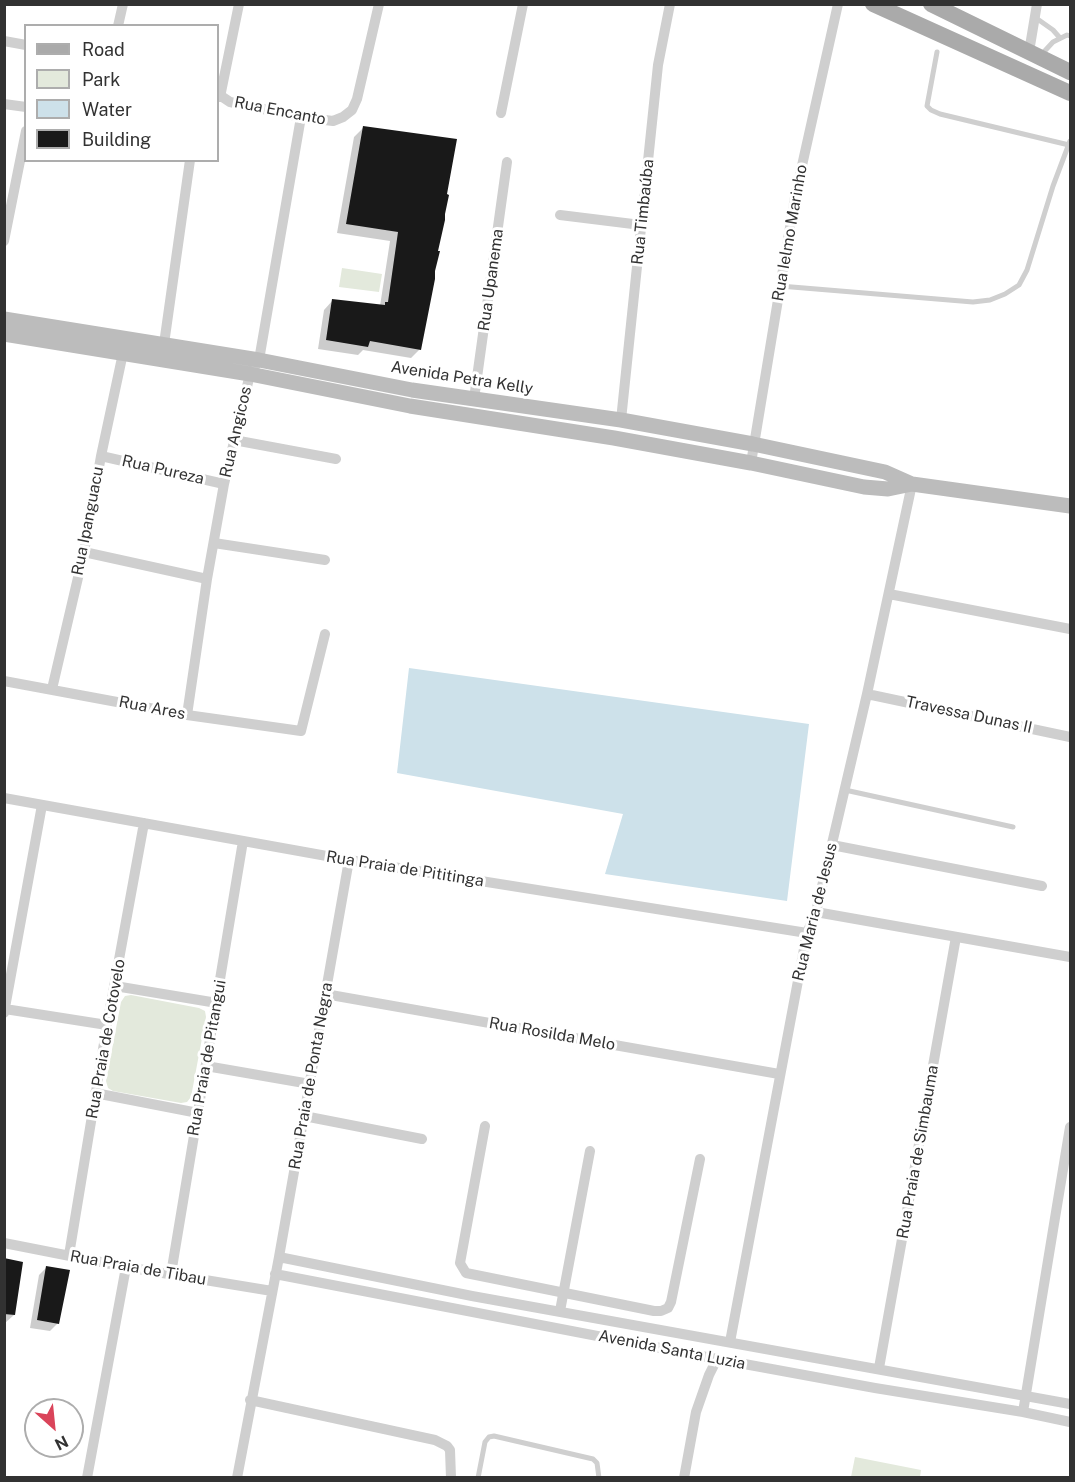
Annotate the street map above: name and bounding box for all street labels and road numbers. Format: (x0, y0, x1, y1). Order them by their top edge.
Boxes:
street label: Rua Encanto (232, 93, 328, 129)
street label: Rua Timbaúba (628, 158, 658, 266)
street label: Rua Ielmo Marinho (769, 163, 811, 303)
street label: Rua Upanema (474, 228, 508, 332)
street label: Avenida Petra Kelly (390, 357, 534, 399)
street label: Rua Angicos (216, 385, 256, 479)
street label: Rua Pureza (120, 451, 206, 489)
street label: Rua Ipanguacu (68, 465, 108, 577)
street label: Rua Ares (117, 692, 187, 724)
street label: Travessa Dunas II (904, 692, 1034, 738)
street label: Rua Maria de Jesus (789, 841, 841, 983)
street label: Rua Praia de Pititinga (325, 847, 485, 891)
street label: Rua Praia de Cotovelo (82, 958, 130, 1120)
street label: Rua Praia de Pitangui (184, 978, 230, 1138)
street label: Rua Praia de Ponta Negra (285, 981, 337, 1171)
street label: Rua Rosilda Melo (487, 1013, 617, 1055)
street label: Rua Praia de Simbauma (893, 1064, 943, 1240)
street label: Rua Praia de Tibau (68, 1247, 208, 1289)
street label: Avenida Santa Luzia (597, 1326, 747, 1374)

